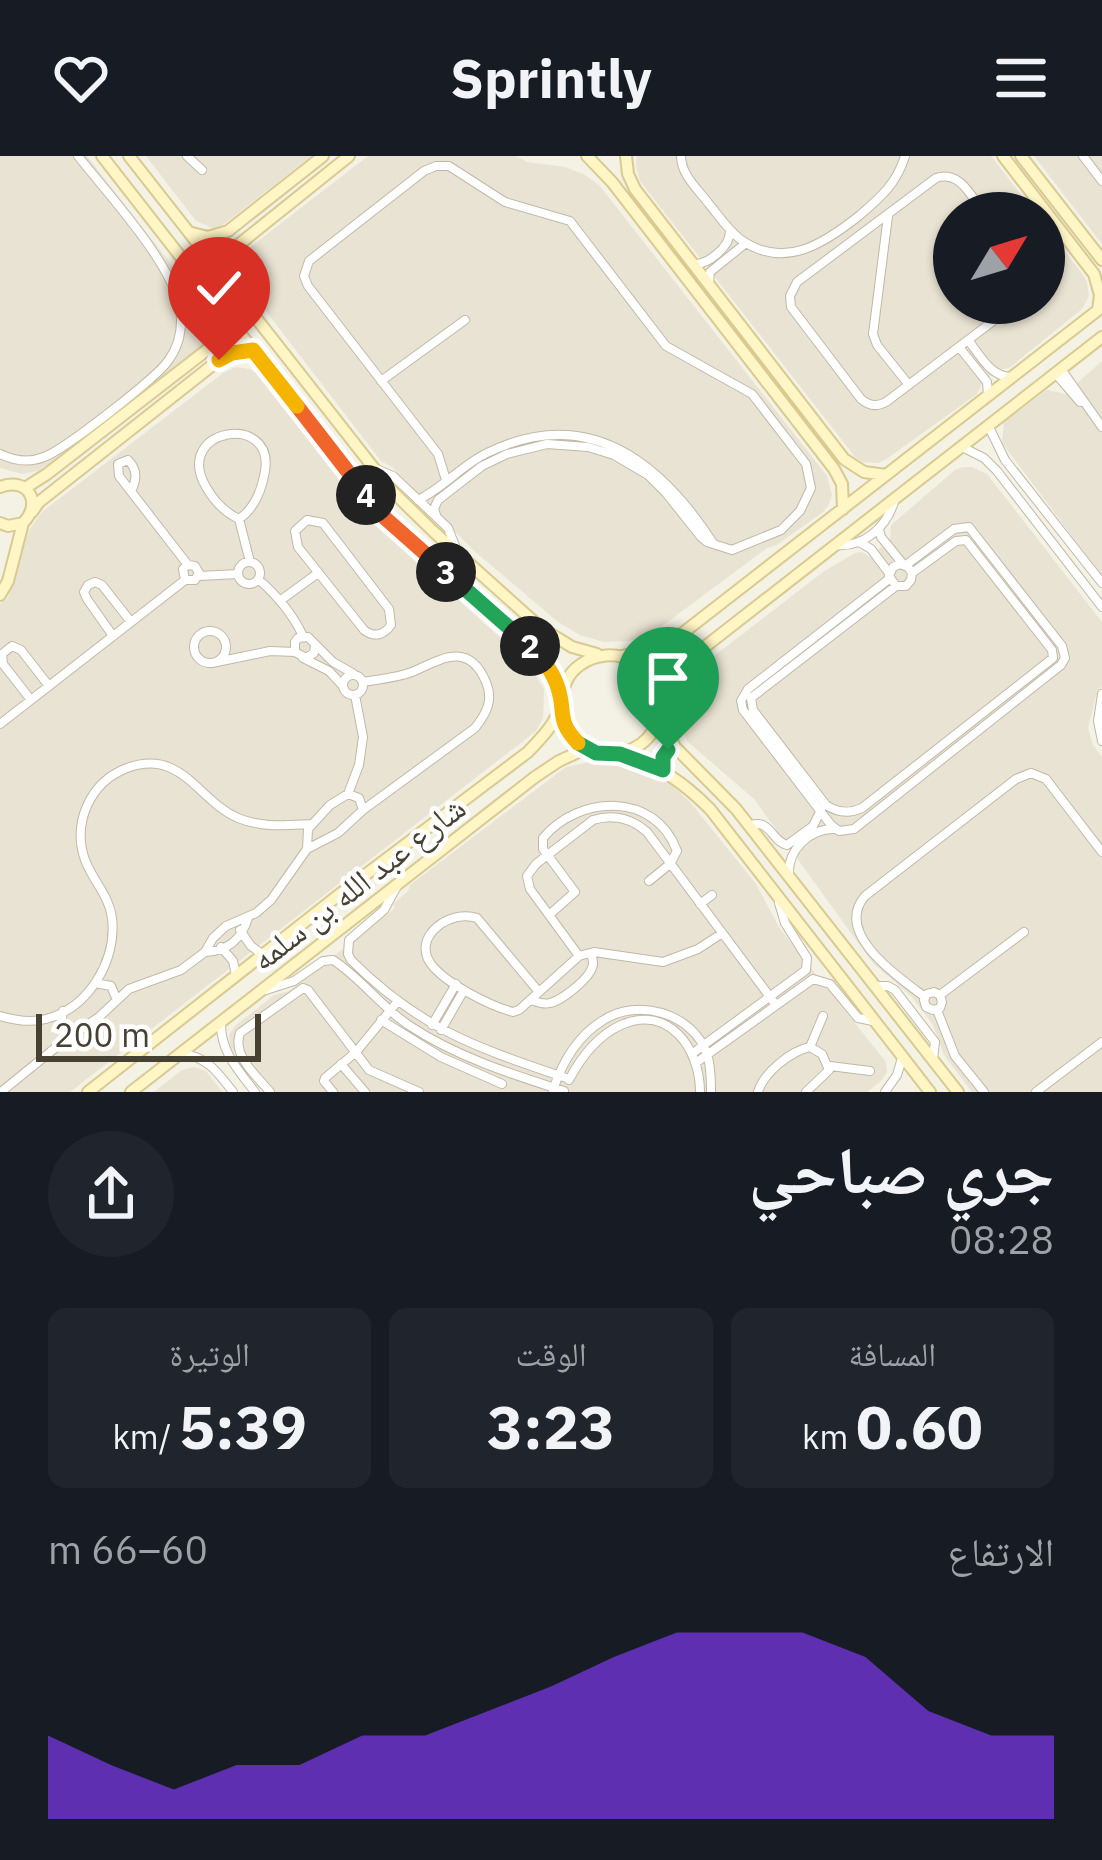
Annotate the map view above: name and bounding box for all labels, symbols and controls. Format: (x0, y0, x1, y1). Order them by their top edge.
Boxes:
text: Sprintly (450, 43, 652, 113)
icon: heart (48, 45, 114, 111)
icon: menu (988, 45, 1054, 111)
north arrow (933, 192, 1065, 324)
map controls (933, 192, 1065, 324)
pin (168, 237, 270, 360)
icon: check (186, 255, 252, 321)
pin: 4 (336, 465, 396, 525)
text: 4 (356, 473, 376, 516)
pin: 3 (416, 542, 476, 602)
text: 3 (436, 550, 456, 593)
pin: 2 (500, 616, 560, 676)
text: 2 (520, 624, 540, 667)
pin (617, 627, 719, 750)
icon: arrive (635, 645, 701, 711)
street label: شارع عبد الله بن سلمه (242, 786, 474, 980)
scale bar (36, 1008, 261, 1061)
text: 200 m (54, 1013, 150, 1056)
text: جري صباحي (748, 1126, 1054, 1212)
button: share (48, 1131, 174, 1257)
text: 08:28 (949, 1214, 1054, 1265)
text: الوتيرة (170, 1332, 250, 1375)
text: الوقت (515, 1332, 587, 1375)
text: المسافة (849, 1332, 936, 1375)
text: 5:39 (179, 1387, 307, 1466)
text: 3:23 (487, 1387, 615, 1466)
text: 0.60 (856, 1387, 983, 1466)
text: /km (112, 1415, 179, 1458)
text: km (802, 1415, 856, 1458)
text: 60–66 m (48, 1524, 208, 1575)
text: الارتفاع (948, 1526, 1054, 1577)

